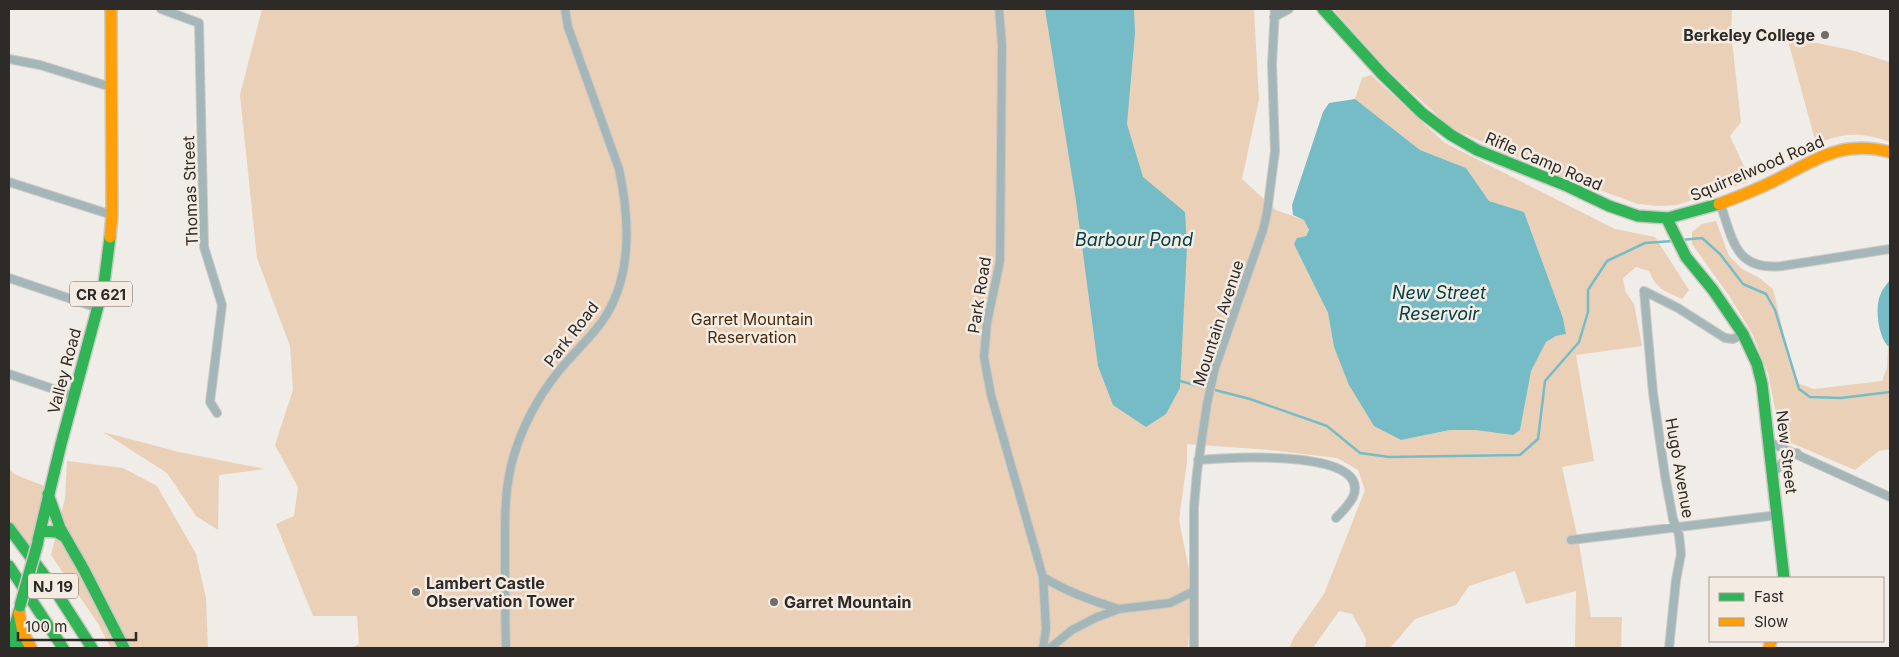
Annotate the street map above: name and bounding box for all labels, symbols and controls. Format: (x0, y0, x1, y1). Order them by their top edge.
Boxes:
place label: Berkeley College (1683, 25, 1815, 45)
marker: Berkeley College (1819, 29, 1831, 41)
street label: Rifle Camp Road (1482, 127, 1606, 195)
street label: Squirrelwood Road (1687, 131, 1827, 205)
street label: Thomas Street (178, 135, 202, 247)
water label: Barbour Pond (1075, 229, 1193, 250)
street label: Park Road (963, 255, 995, 335)
street label: Mountain Avenue (1188, 257, 1248, 389)
road number: CR 621 (70, 282, 132, 306)
water label: New Street Reservoir (1392, 282, 1487, 324)
street label: Park Road (539, 297, 603, 371)
park label: Garret Mountain Reservation (691, 309, 813, 347)
street label: Valley Road (43, 326, 85, 416)
street label: New Street (1772, 409, 1802, 495)
street label: Hugo Avenue (1661, 416, 1699, 520)
place label: Lambert Castle Observation Tower (426, 573, 575, 611)
road number: NJ 19 (28, 574, 78, 598)
legend (1709, 577, 1884, 642)
marker: Lambert Castle Observation Tower (410, 586, 422, 598)
text: Fast (1754, 587, 1784, 606)
place label: Garret Mountain (784, 592, 911, 612)
marker: Garret Mountain (768, 596, 780, 608)
scale bar (18, 610, 135, 642)
text: Slow (1754, 612, 1788, 631)
text: 100 m (25, 617, 67, 636)

